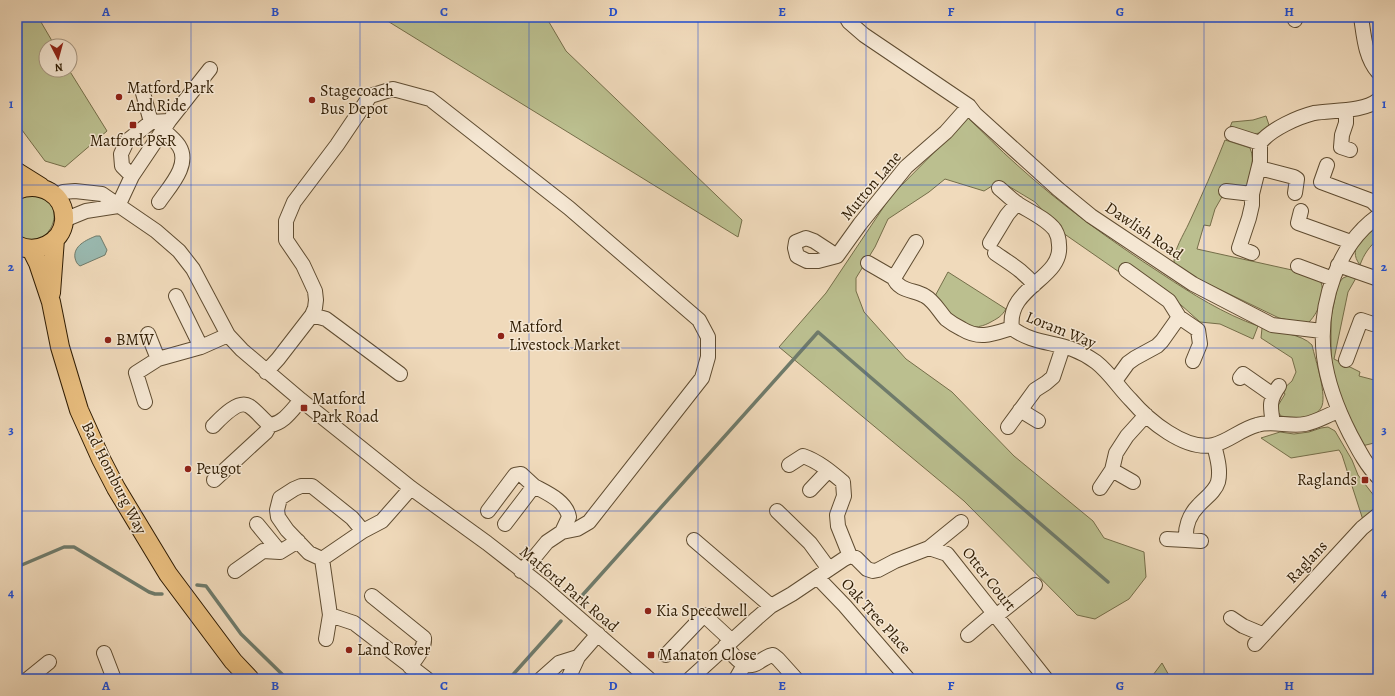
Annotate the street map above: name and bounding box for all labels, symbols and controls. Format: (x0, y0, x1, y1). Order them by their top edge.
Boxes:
text: A (101, 3, 111, 20)
text: B (271, 3, 279, 20)
text: C (440, 3, 448, 20)
text: D (608, 3, 618, 20)
text: E (778, 3, 786, 20)
text: F (948, 3, 955, 20)
text: G (1116, 3, 1124, 20)
text: H (1284, 3, 1294, 20)
north arrow (38, 38, 78, 78)
text: N (54, 60, 64, 75)
place label: Matford Park And Ride (126, 77, 214, 117)
place label: Stagecoach Bus Depot (320, 80, 394, 120)
marker: Matford Park And Ride (114, 92, 124, 102)
text: 1 (9, 95, 14, 112)
marker: Stagecoach Bus Depot (307, 95, 317, 105)
text: 1 (1382, 95, 1387, 112)
marker: Matford P&R (128, 120, 138, 130)
place label: Matford P&R (90, 130, 177, 152)
street label: Mutton Lane (836, 147, 906, 225)
street label: Dawlish Road (1101, 197, 1188, 265)
text: 2 (8, 258, 15, 275)
text: 2 (1381, 258, 1388, 275)
street label: Loram Way (1023, 306, 1100, 354)
place label: Matford Livestock Market (509, 316, 620, 356)
place label: BMW (116, 329, 154, 351)
marker: Matford Livestock Market (496, 331, 506, 341)
marker: BMW (103, 335, 113, 345)
place label: Matford Park Road (312, 388, 379, 428)
marker: Matford Park Road (299, 403, 309, 413)
street label: Bad Homburg Way (76, 418, 152, 539)
text: 3 (8, 421, 14, 438)
text: 3 (1381, 421, 1387, 438)
place label: Peugot (196, 458, 241, 480)
marker: Peugot (183, 464, 193, 474)
place label: Raglands (1297, 469, 1357, 491)
marker: Raglands (1360, 475, 1370, 485)
street label: Raglans (1281, 536, 1333, 588)
street label: Matford Park Road (515, 541, 624, 637)
street label: Otter Court (957, 542, 1021, 616)
street label: Oak Tree Place (836, 573, 916, 659)
text: 4 (8, 584, 14, 601)
text: 4 (1381, 584, 1387, 601)
place label: Kia Speedwell (656, 600, 747, 622)
marker: Kia Speedwell (643, 606, 653, 616)
place label: Land Rover (357, 639, 430, 661)
place label: Manaton Close (659, 644, 757, 666)
marker: Land Rover (344, 645, 354, 655)
marker: Manaton Close (646, 650, 656, 660)
text: A (101, 677, 111, 694)
text: B (271, 677, 279, 694)
text: C (440, 677, 448, 694)
text: D (608, 677, 618, 694)
text: E (778, 677, 786, 694)
text: F (948, 677, 955, 694)
text: G (1116, 677, 1124, 694)
text: H (1284, 677, 1294, 694)

